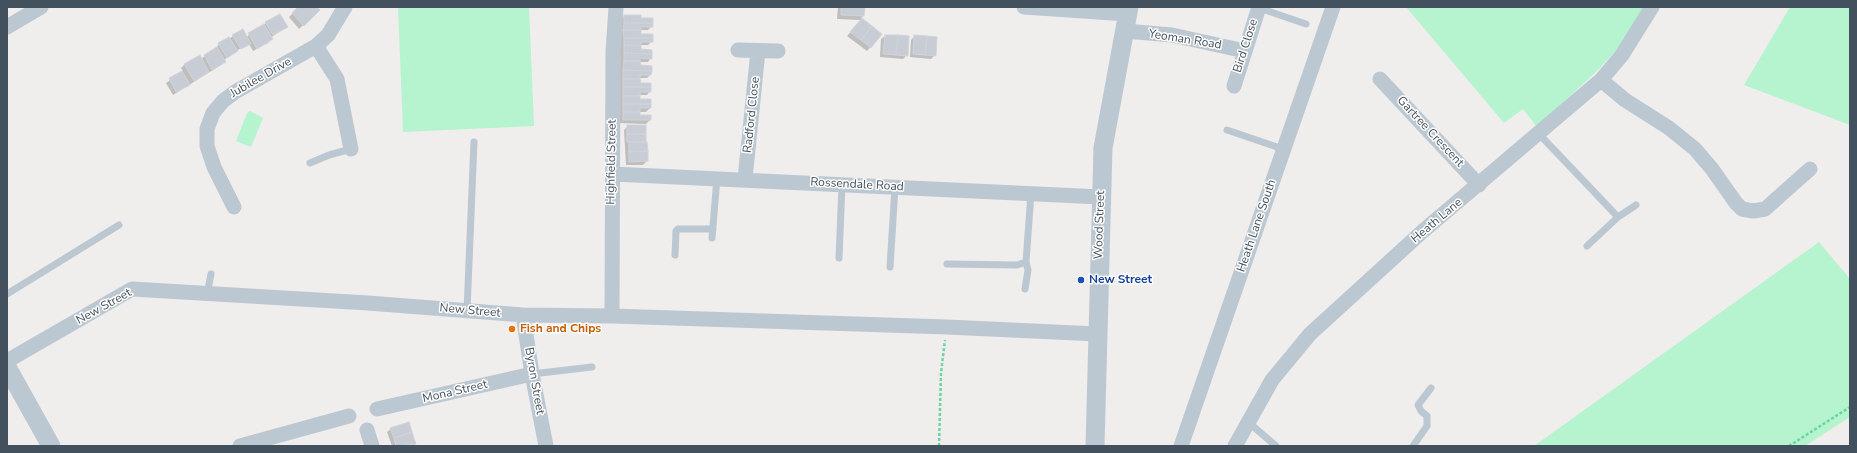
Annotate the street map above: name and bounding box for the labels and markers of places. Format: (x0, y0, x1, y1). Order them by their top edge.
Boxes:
place label: New Street (1089, 273, 1152, 287)
marker: New Street (1076, 275, 1086, 285)
place label: Fish and Chips (520, 322, 601, 336)
marker: Fish and Chips (507, 324, 517, 334)

